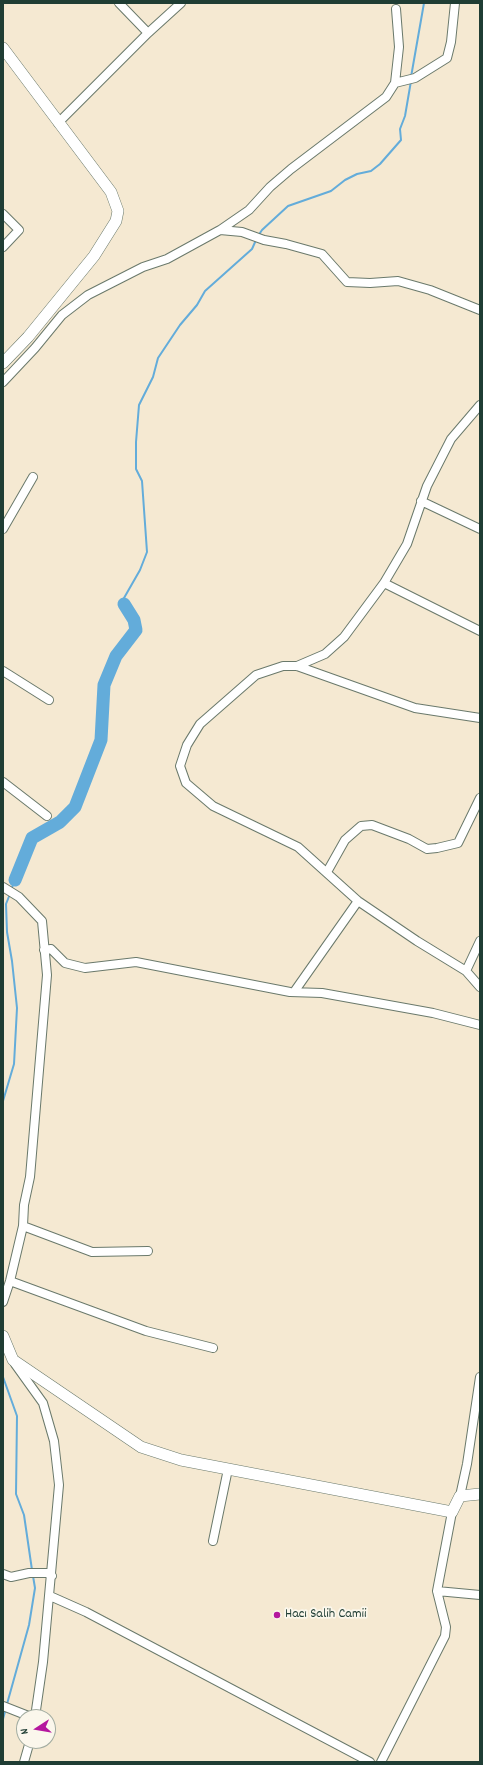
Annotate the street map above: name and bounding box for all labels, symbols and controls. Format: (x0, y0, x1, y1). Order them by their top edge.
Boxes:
place label: Hacı Salih Camii (285, 1607, 367, 1623)
marker: Hacı Salih Camii (272, 1610, 282, 1620)
north arrow (16, 1709, 56, 1749)
text: N (17, 1727, 34, 1736)

